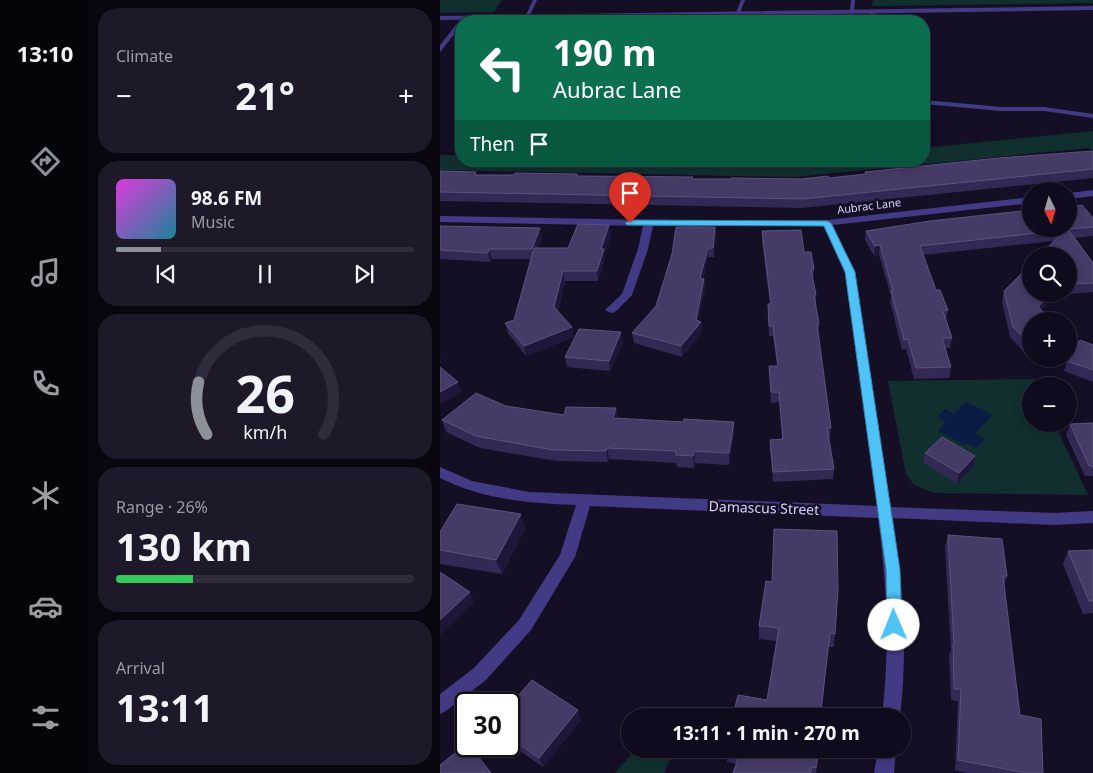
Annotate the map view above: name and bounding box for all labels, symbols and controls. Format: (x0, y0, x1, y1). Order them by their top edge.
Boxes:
text: 190 m (553, 29, 656, 76)
icon: left (470, 35, 535, 100)
text: 13:10 (17, 38, 73, 68)
text: Climate (116, 45, 173, 67)
text: 21° (235, 69, 295, 121)
text: Aubrac Lane (553, 74, 681, 104)
text: − (116, 76, 132, 114)
text: + (398, 76, 414, 114)
icon: arrive (525, 130, 553, 158)
text: Then (470, 131, 515, 157)
icon: directions (28, 144, 63, 179)
pin (609, 172, 651, 223)
icon: arrive (616, 179, 644, 207)
north arrow (1022, 182, 1078, 238)
map controls (1022, 182, 1077, 432)
text: 98.6 FM (191, 185, 262, 211)
street label: Aubrac Lane (836, 194, 902, 217)
text: Music (191, 211, 235, 233)
button: search (1022, 247, 1077, 302)
icon: music (28, 255, 63, 290)
icon: previous (152, 260, 180, 288)
icon: pause (251, 260, 279, 288)
icon: next (350, 260, 378, 288)
button: + (1022, 312, 1077, 367)
text: 26 (235, 357, 295, 428)
icon: phone (28, 366, 63, 401)
button: − (1022, 377, 1077, 432)
text: km/h (243, 420, 287, 444)
icon: climate (28, 478, 63, 513)
text: Range · 26% (116, 496, 208, 518)
street label: Damascus Street (708, 496, 820, 519)
text: 130 km (116, 520, 252, 572)
icon: car (28, 589, 63, 624)
position arrow (867, 598, 919, 650)
text: Arrival (116, 657, 165, 679)
text: 13:11 (116, 681, 214, 733)
speed limit sign: 30 (455, 692, 520, 757)
icon: filters (28, 700, 63, 735)
text: 13:11 · 1 min · 270 m (672, 720, 860, 746)

